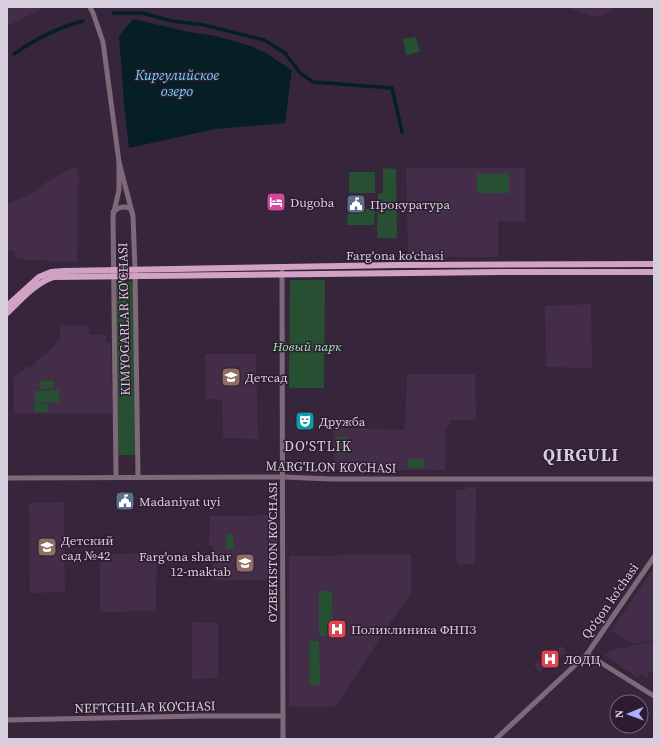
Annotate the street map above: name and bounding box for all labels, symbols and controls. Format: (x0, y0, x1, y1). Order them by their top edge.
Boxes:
water label: Киргулийское озеро (134, 65, 219, 101)
hotel icon: Dugoba (265, 191, 287, 213)
public building icon: Прокуратура (345, 193, 367, 215)
place label: Dugoba (290, 194, 335, 211)
place label: Прокуратура (370, 196, 450, 213)
street label: KIMYOGARLAR KO'CHASI (114, 242, 134, 396)
street label: Fargʻona koʻchasi (346, 247, 444, 264)
park label: Новый парк (272, 338, 342, 355)
school or university icon: Детсад (220, 366, 242, 388)
place label: Детсад (245, 369, 288, 386)
theatre icon: Дружба (294, 410, 316, 432)
place label: Дружба (319, 413, 366, 430)
district label: DO'STLIK (284, 436, 352, 456)
district label: QIRGULI (543, 443, 619, 467)
street label: MARG'ILON KO'CHASI (265, 457, 397, 477)
street label: O'ZBEKISTON KO'CHASI (264, 481, 281, 622)
public building icon: Madaniyat uyi (114, 490, 136, 512)
place label: Madaniyat uyi (139, 493, 221, 510)
place label: Детский сад №42 (61, 532, 114, 564)
school or university icon: Детский сад №42 (36, 536, 58, 558)
place label: Farg'ona shahar 12-maktab (139, 548, 231, 580)
school or university icon: Farg'ona shahar 12-maktab (234, 552, 256, 574)
street label: Qoʻqon koʻchasi (578, 560, 642, 642)
hospital icon: Поликлиника ФНПЗ (326, 618, 348, 640)
place label: Поликлиника ФНПЗ (351, 621, 477, 638)
hospital icon: ЛОДЦ (539, 648, 561, 670)
place label: ЛОДЦ (564, 651, 601, 668)
north arrow (609, 694, 649, 734)
street label: NEFTCHILAR KO'CHASI (74, 697, 216, 717)
text: N (612, 710, 627, 718)

